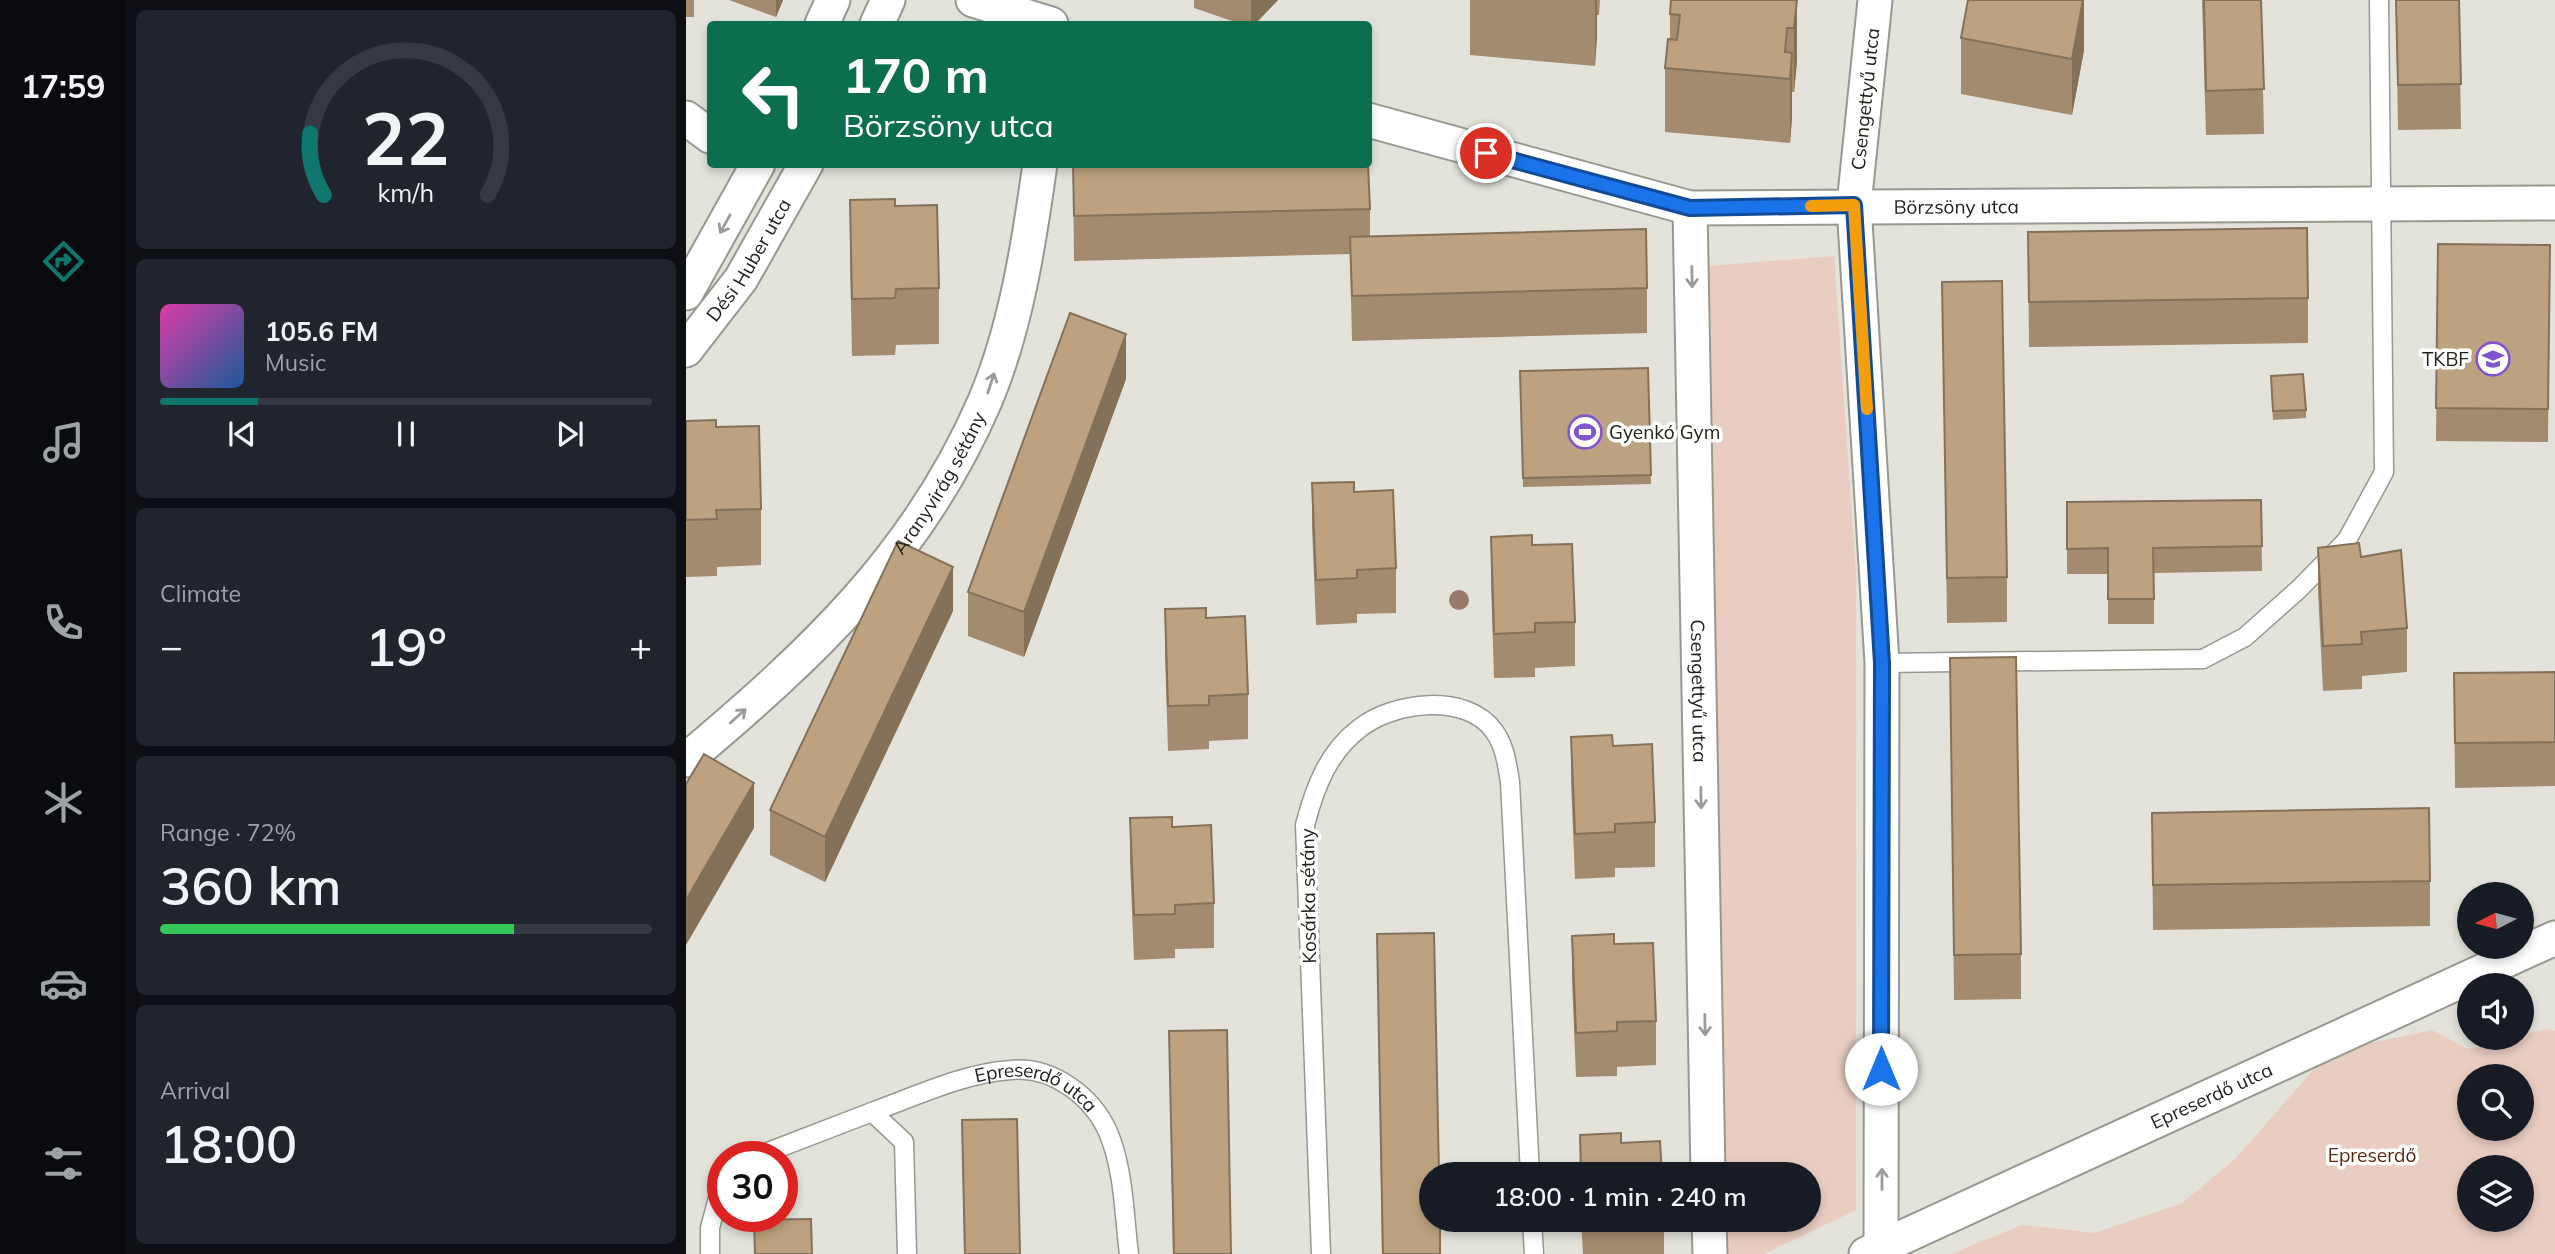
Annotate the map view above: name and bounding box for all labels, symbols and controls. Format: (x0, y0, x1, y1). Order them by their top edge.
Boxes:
street label: Csengettyű utca (1846, 27, 1884, 171)
text: 170 m (843, 44, 989, 105)
icon: left (728, 49, 819, 140)
text: 17:59 (21, 66, 105, 106)
text: 22 (362, 93, 450, 184)
text: Börzsöny utca (843, 105, 1054, 145)
pin (1456, 123, 1516, 183)
icon: arrive (1467, 134, 1505, 172)
text: km/h (378, 177, 434, 208)
street label: Dési Huber utca (701, 194, 796, 326)
street label: Börzsöny utca (1894, 194, 2019, 219)
one-way arrow (718, 213, 731, 234)
icon: directions (39, 237, 88, 286)
one-way arrow (1685, 265, 1698, 288)
text: 105.6 FM (265, 315, 378, 348)
school or university icon: TKBF (2474, 340, 2512, 378)
place label: TKBF (2422, 347, 2469, 371)
text: Music (265, 348, 326, 377)
one-way arrow (986, 372, 998, 394)
street label: Aranyvirág sétány (887, 408, 991, 559)
sports icon: Gyenkó Gym (1566, 413, 1604, 451)
icon: previous (223, 415, 261, 453)
icon: pause (387, 415, 425, 453)
icon: next (551, 415, 589, 453)
icon: music (39, 418, 88, 467)
place label: Gyenkó Gym (1609, 420, 1720, 444)
text: Climate (160, 579, 241, 608)
icon: phone (39, 598, 88, 647)
text: 19° (365, 614, 447, 679)
street label: Csengettyű utca (1686, 619, 1712, 763)
text: − (160, 622, 183, 670)
text: + (629, 622, 652, 670)
one-way arrow (729, 708, 747, 724)
icon: climate (39, 778, 88, 827)
one-way arrow (1694, 786, 1708, 809)
text: Range · 72% (160, 818, 296, 847)
street label: Kosárka sétány (1295, 828, 1321, 964)
text: 360 km (160, 853, 341, 918)
north arrow (2457, 882, 2534, 959)
map controls (2457, 882, 2534, 1232)
icon: car (39, 959, 88, 1008)
button: sound (2457, 973, 2534, 1050)
one-way arrow (1698, 1013, 1712, 1036)
position arrow (1844, 1032, 1918, 1106)
street label: Epreserdő utca (2147, 1057, 2276, 1134)
street label: Epreserdő utca (972, 1058, 1103, 1117)
button: search (2457, 1064, 2534, 1141)
text: Arrival (160, 1076, 230, 1105)
text: 18:00 (160, 1111, 297, 1176)
icon: filters (39, 1139, 88, 1188)
speed limit sign: 30 (707, 1141, 798, 1232)
park label: Epreserdő (2328, 1143, 2416, 1167)
button: layers (2457, 1155, 2534, 1232)
one-way arrow (1875, 1168, 1889, 1191)
text: 18:00 · 1 min · 240 m (1493, 1180, 1747, 1213)

